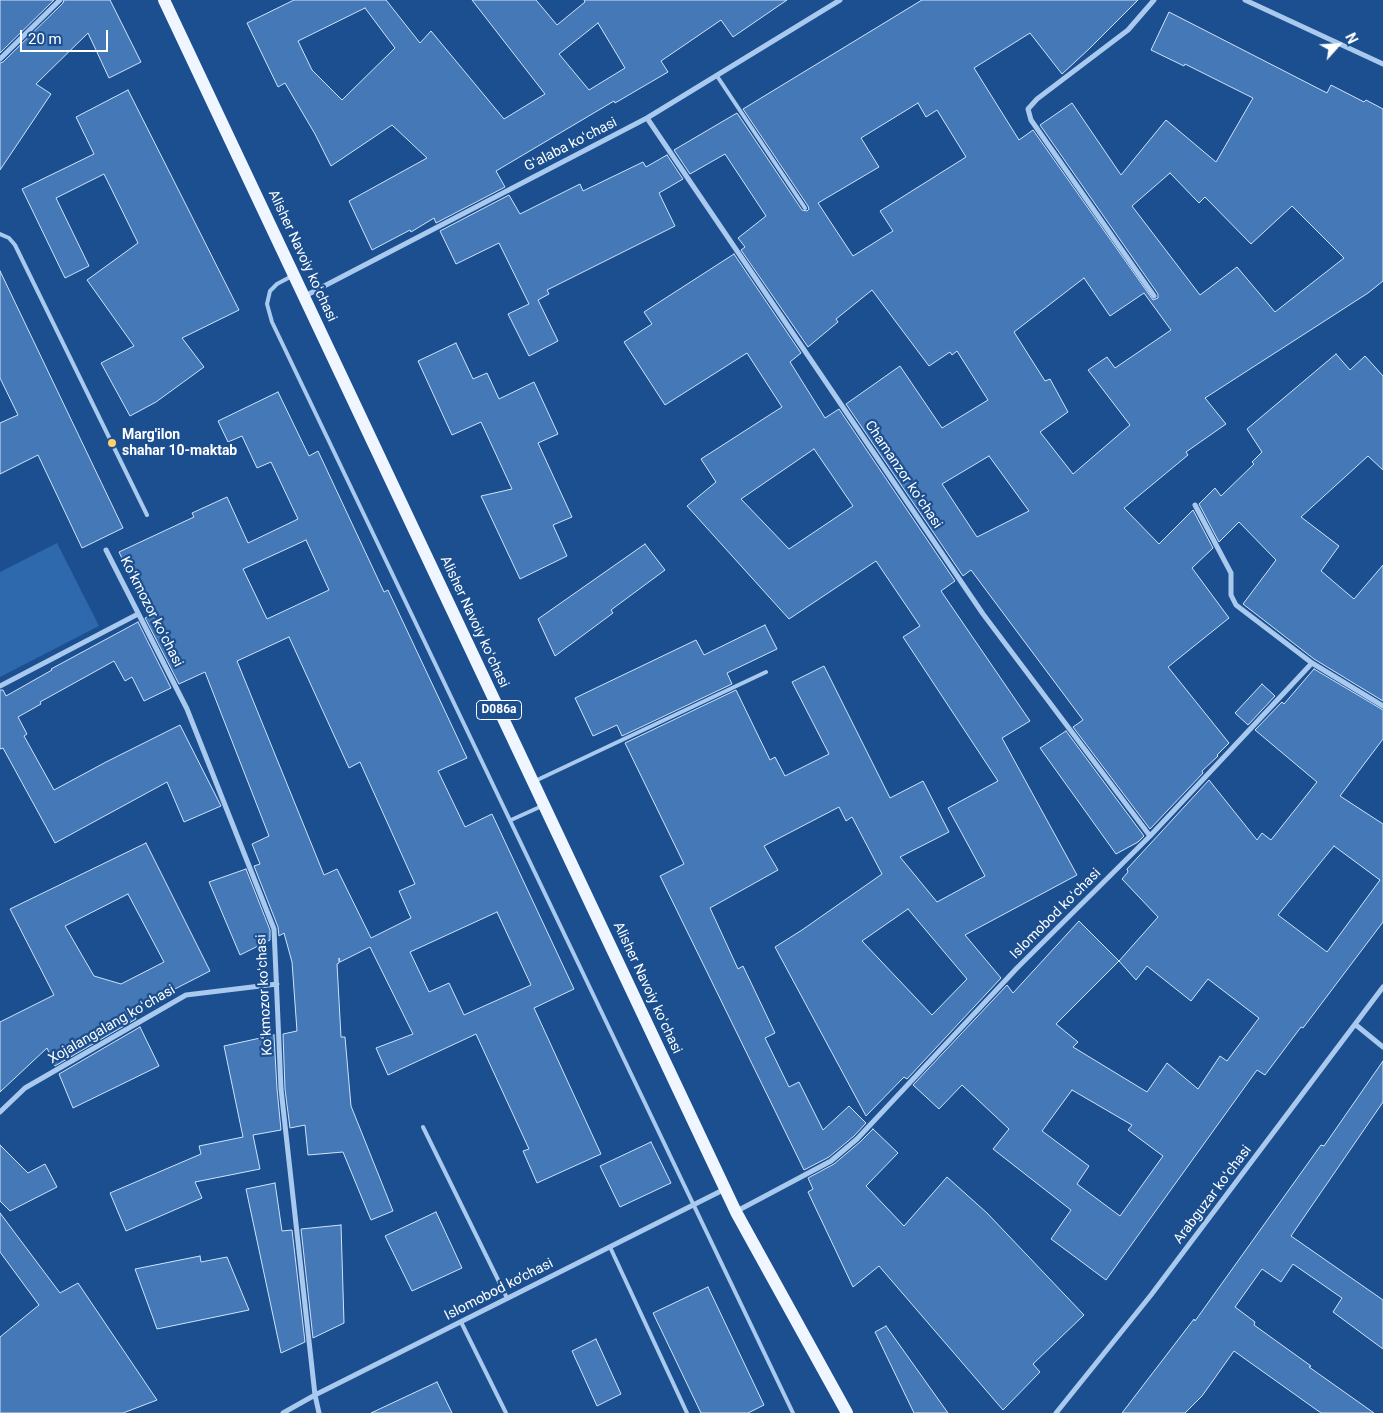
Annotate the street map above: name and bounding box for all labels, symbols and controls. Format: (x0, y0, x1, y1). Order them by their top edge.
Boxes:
scale bar (22, 20, 110, 52)
north arrow (1313, 20, 1363, 70)
text: 20 m (28, 30, 62, 48)
text: N (1342, 30, 1361, 46)
street label: Gʻalaba koʻchasi (522, 114, 620, 176)
street label: Alisher Navoiy koʻchasi (264, 187, 340, 325)
street label: Chamanzor koʻchasi (861, 418, 945, 532)
place label: Marg'ilon shahar 10-maktab (122, 427, 237, 460)
marker: Marg'ilon shahar 10-maktab (106, 437, 118, 449)
street label: Alisher Navoiy koʻchasi (436, 553, 512, 691)
street label: Koʻkmozor koʻchasi (116, 554, 186, 670)
road number: D086a (476, 700, 522, 720)
street label: Islomobod koʻchasi (1007, 865, 1105, 963)
street label: Alisher Navoiy koʻchasi (609, 919, 685, 1057)
street label: Koʻkmozor koʻchasi (253, 934, 277, 1056)
street label: Xojalangalang koʻchasi (46, 982, 178, 1068)
street label: Arabguzar koʻchasi (1171, 1142, 1255, 1248)
street label: Islomobod ko‘chasi (442, 1255, 556, 1325)

